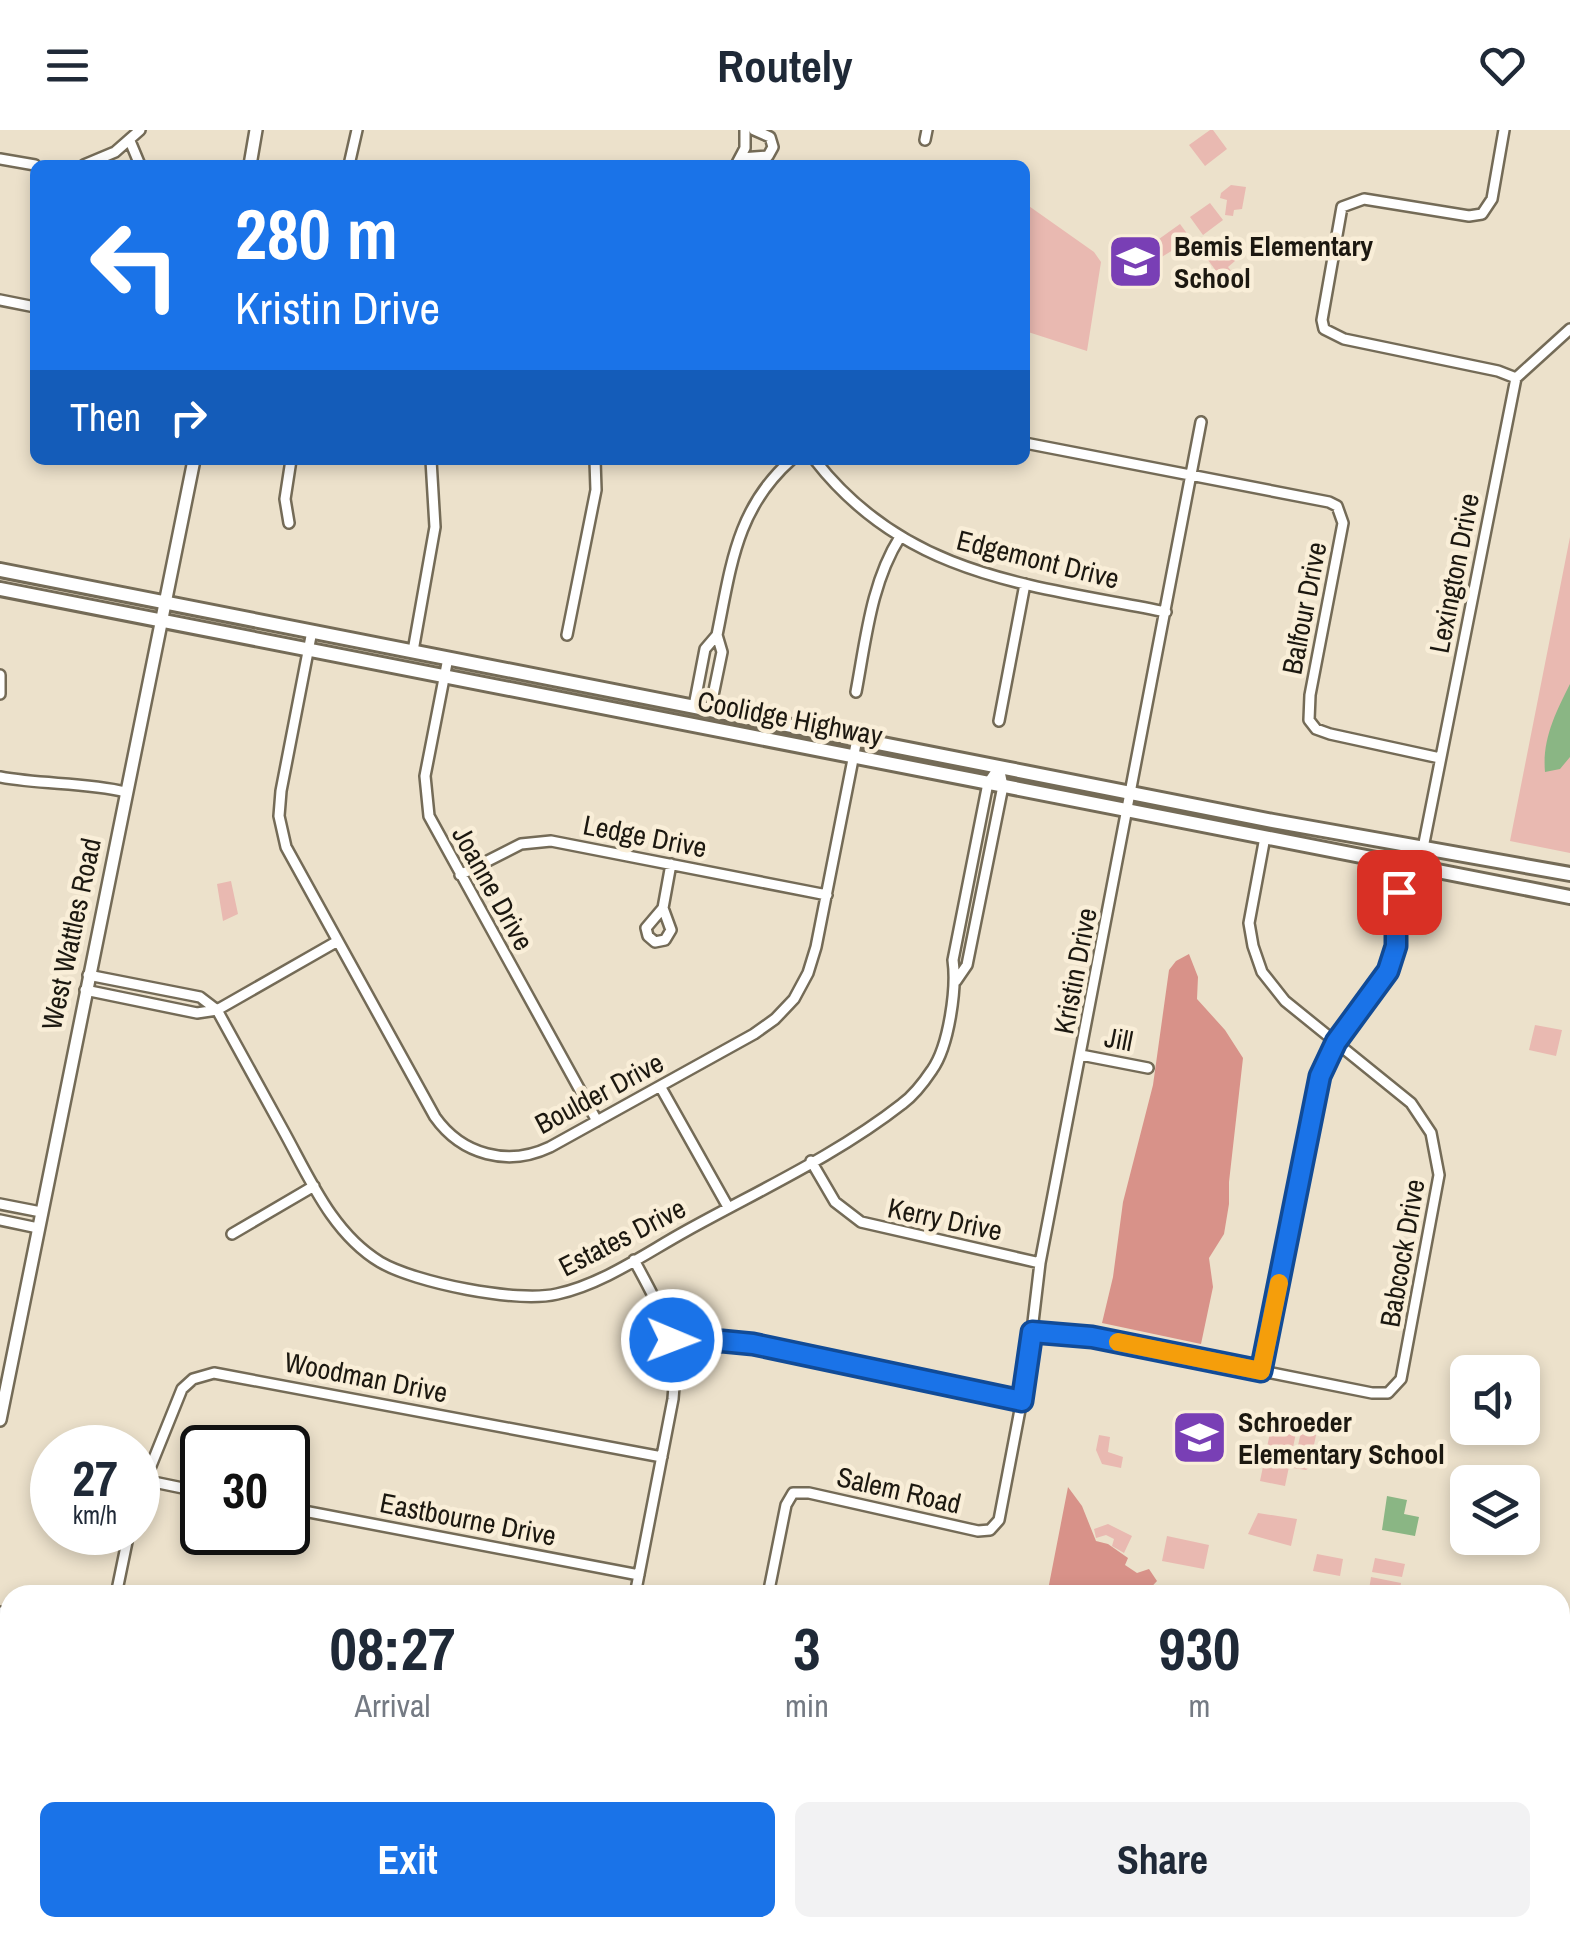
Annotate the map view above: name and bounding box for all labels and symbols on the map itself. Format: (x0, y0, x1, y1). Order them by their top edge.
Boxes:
place label: Bemis Elementary School (1174, 227, 1373, 297)
school or university icon: Bemis Elementary School (1105, 232, 1165, 292)
street label: Lexington Drive (1420, 490, 1488, 656)
street label: Edgemont Drive (953, 520, 1123, 598)
street label: Balfour Drive (1273, 539, 1335, 677)
street label: Coolidge Highway (694, 681, 886, 755)
street label: Ledge Drive (580, 805, 710, 867)
street label: Joanne Drive (443, 819, 543, 957)
street label: West Wattles Road (32, 835, 110, 1033)
pin (1357, 850, 1442, 935)
street label: Kristin Drive (1044, 905, 1106, 1037)
street label: Jill (1102, 1018, 1136, 1060)
street label: Boulder Drive (528, 1043, 670, 1143)
street label: Babcock Drive (1370, 1176, 1434, 1330)
street label: Kerry Drive (884, 1188, 1006, 1250)
street label: Estates Drive (552, 1189, 692, 1285)
position arrow (620, 1288, 724, 1392)
street label: Woodman Drive (281, 1343, 451, 1411)
place label: Schroeder Elementary School (1238, 1403, 1445, 1473)
school or university icon: Schroeder Elementary School (1169, 1408, 1229, 1468)
speed limit sign: 30 (180, 1425, 310, 1555)
street label: Salem Road (833, 1457, 965, 1523)
street label: Eastbourne Drive (377, 1483, 559, 1555)

